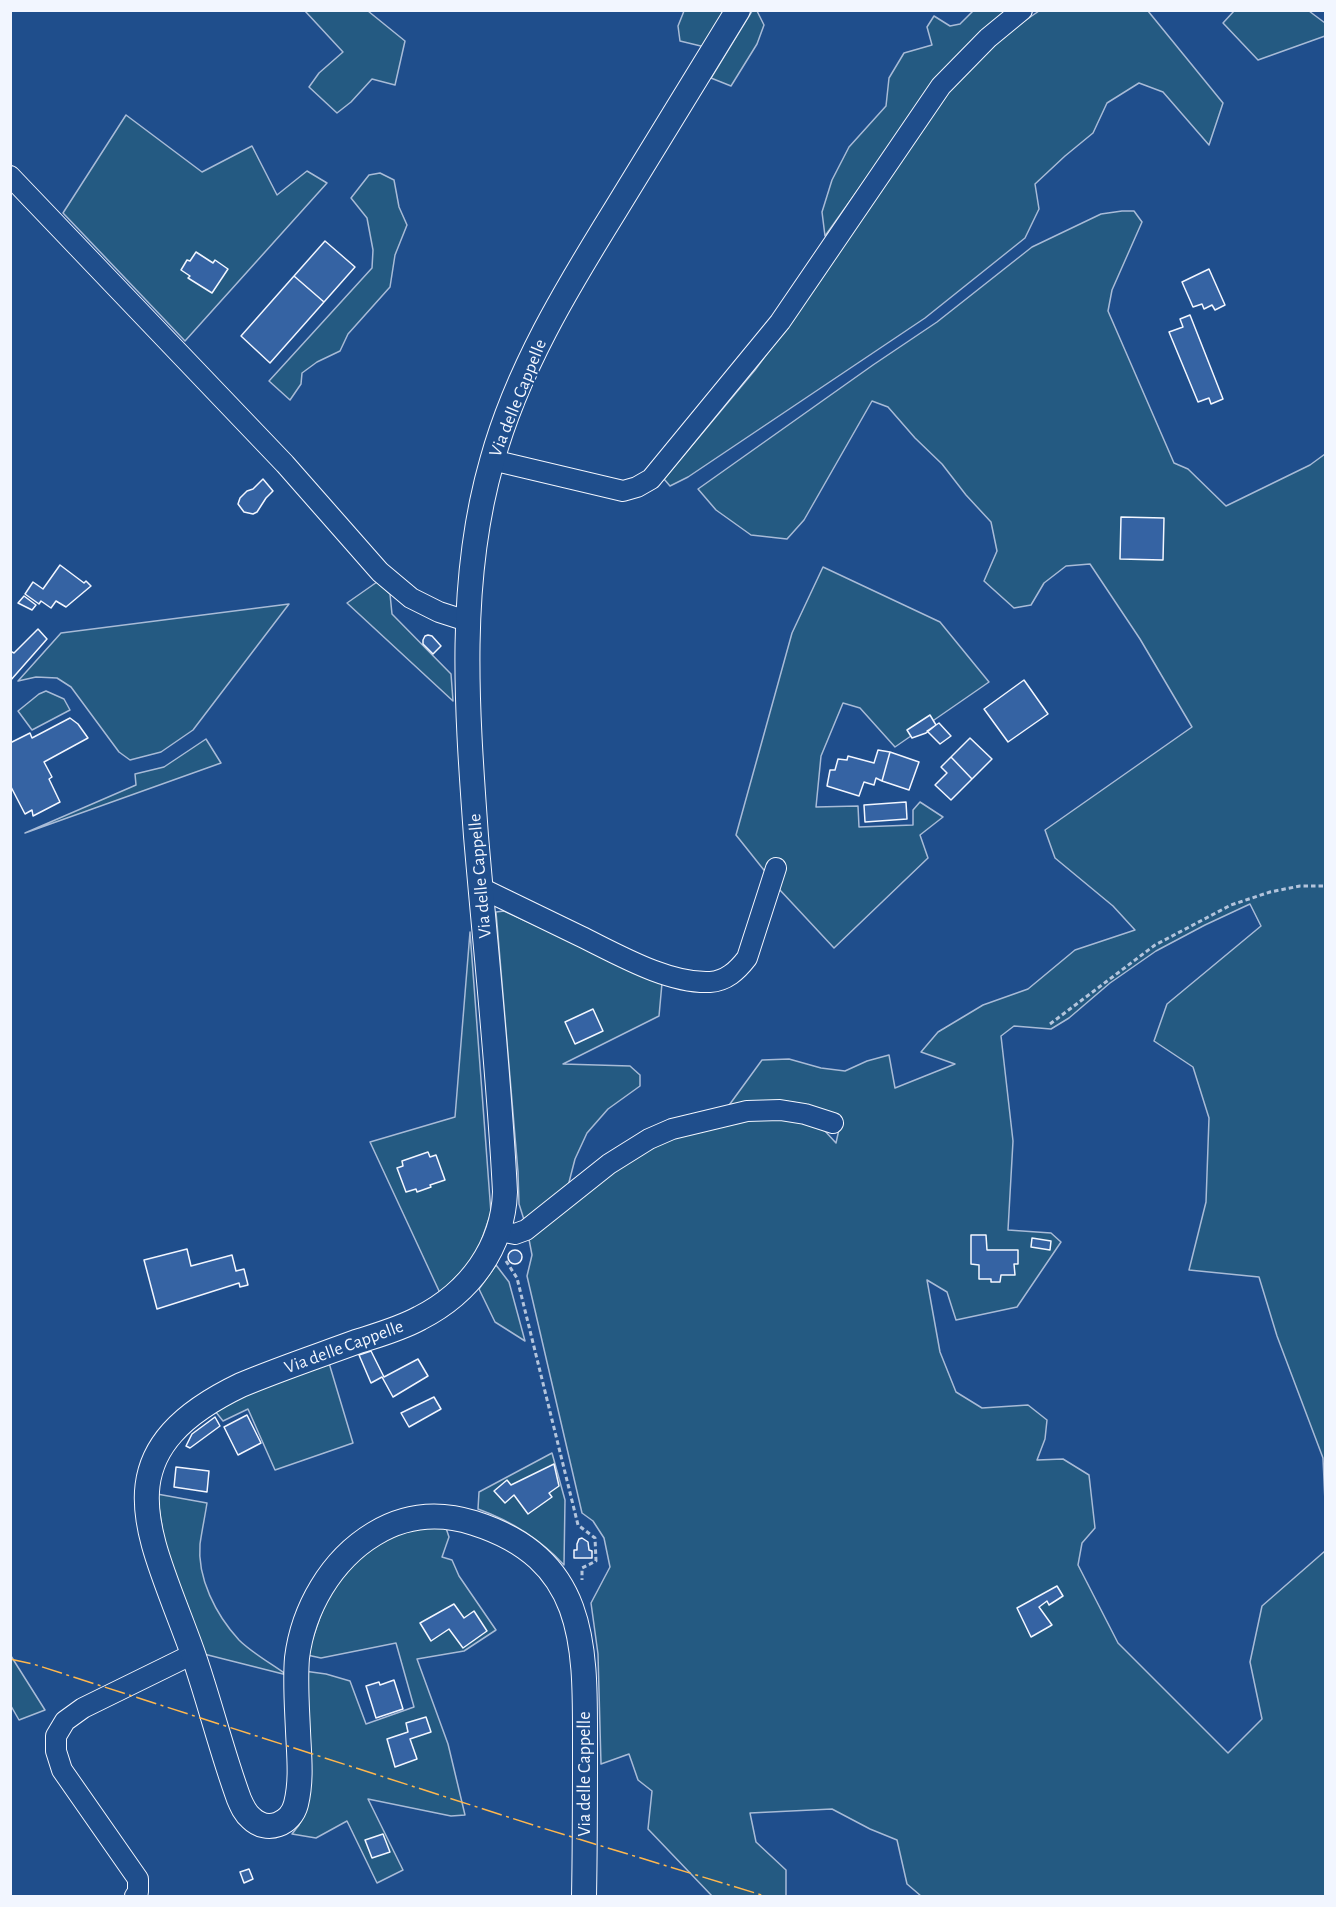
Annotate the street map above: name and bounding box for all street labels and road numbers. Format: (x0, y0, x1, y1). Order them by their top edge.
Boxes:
street label: Via delle Cappelle (485, 336, 551, 460)
street label: Via delle Cappelle (464, 813, 496, 939)
street label: Via delle Cappelle (282, 1315, 406, 1379)
street label: Via delle Cappelle (574, 1711, 596, 1837)

